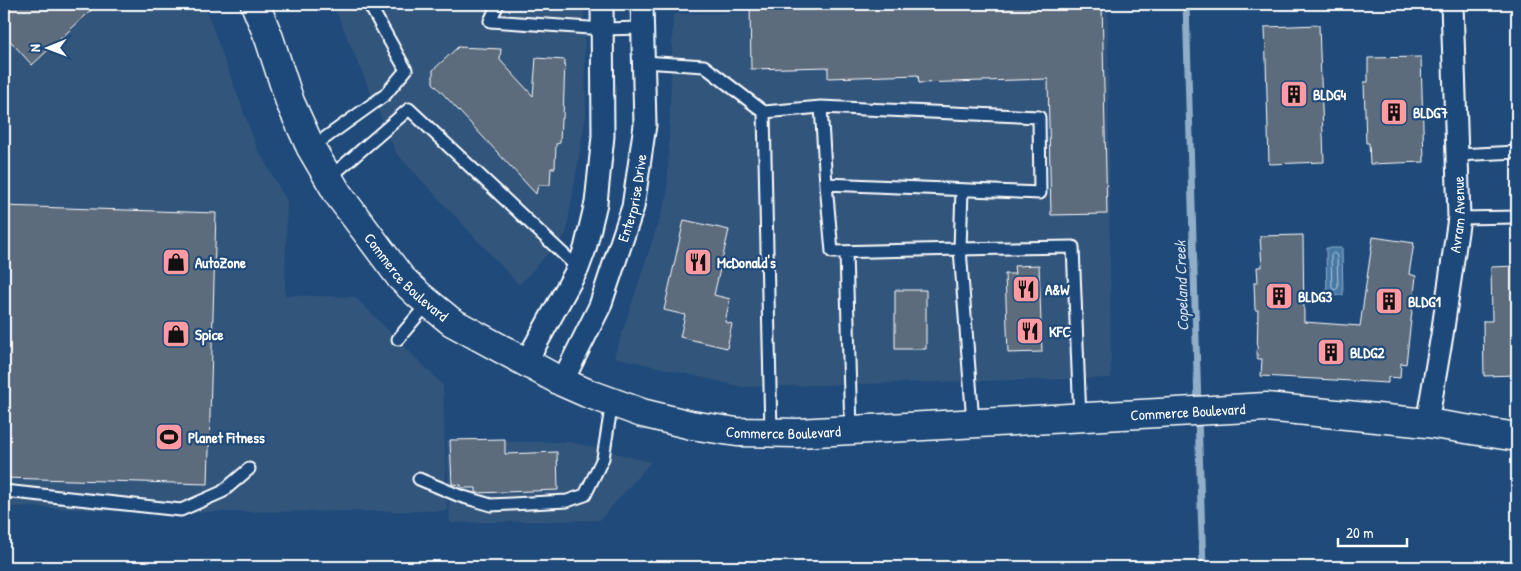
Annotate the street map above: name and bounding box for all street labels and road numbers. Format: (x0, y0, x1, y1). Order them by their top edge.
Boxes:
street label: Enterprise Drive (612, 153, 651, 245)
street label: Avram Avenue (1444, 176, 1469, 254)
street label: Commerce Boulevard (360, 228, 453, 326)
street label: Commerce Boulevard (1130, 398, 1246, 425)
street label: Commerce Boulevard (725, 420, 842, 444)

